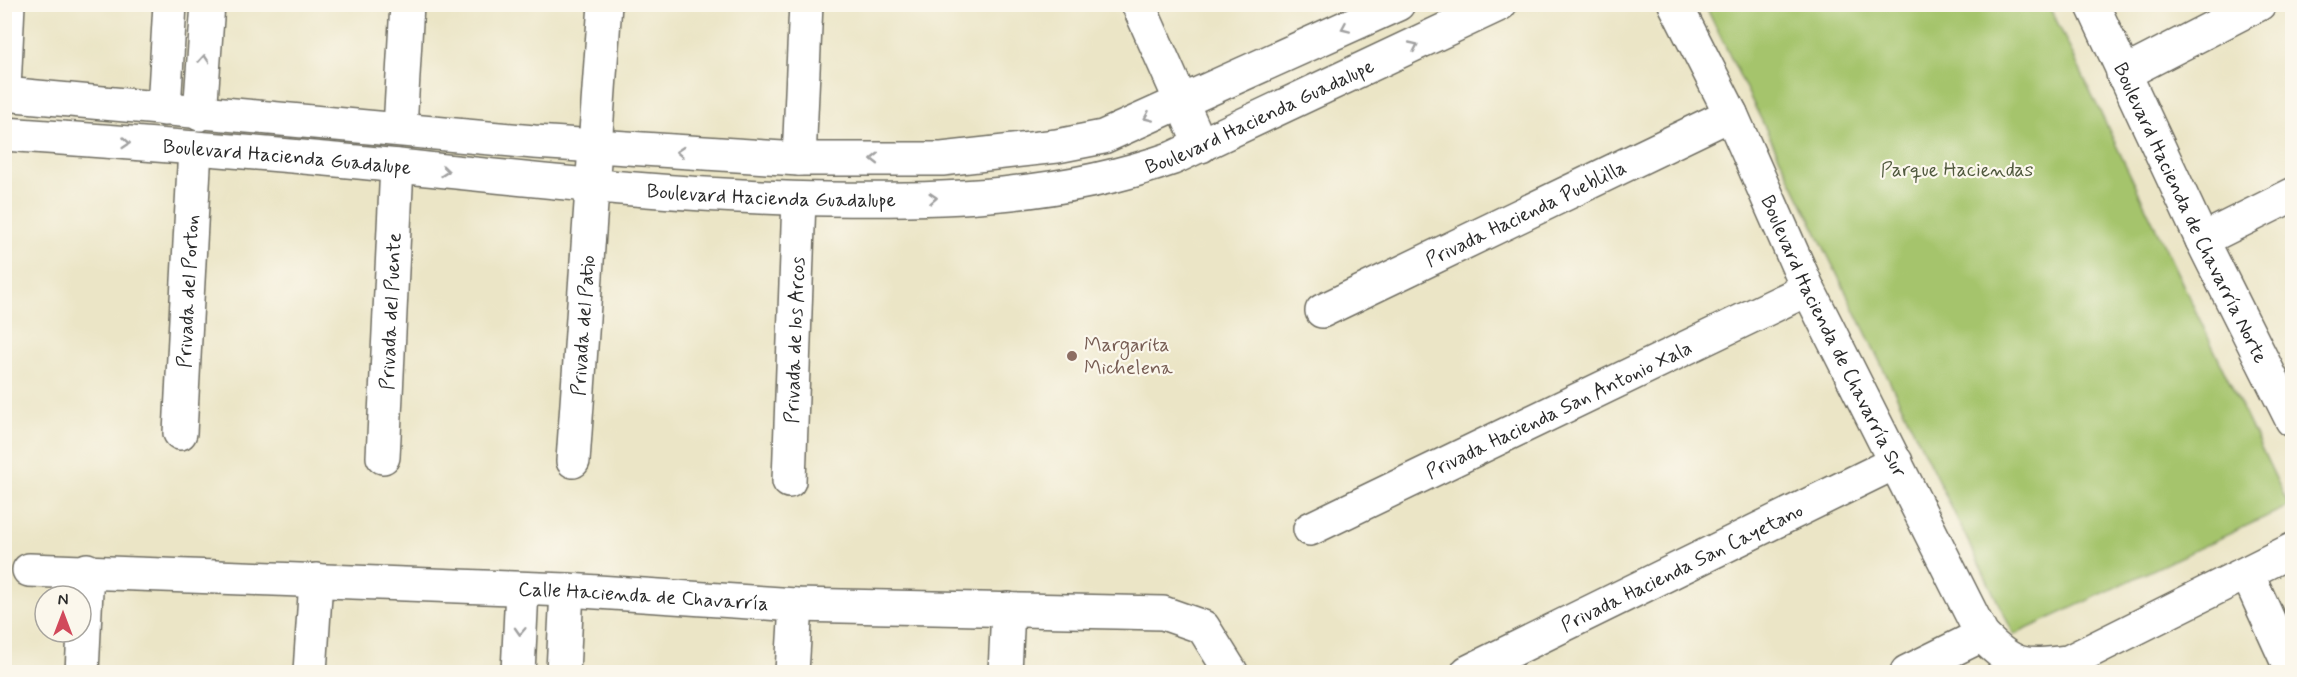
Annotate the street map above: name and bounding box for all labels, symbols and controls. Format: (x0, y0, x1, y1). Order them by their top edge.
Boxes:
one-way arrow (1340, 21, 1351, 33)
one-way arrow (1407, 42, 1418, 54)
street label: Boulevard Hacienda Guadalupe (1142, 53, 1379, 181)
one-way arrow (197, 55, 210, 64)
street label: Boulevard Hacienda de Chavarría Norte (2106, 58, 2274, 368)
one-way arrow (1143, 110, 1154, 122)
street label: Boulevard Hacienda Guadalupe (162, 133, 413, 182)
one-way arrow (121, 136, 130, 149)
one-way arrow (675, 146, 684, 159)
one-way arrow (870, 153, 879, 165)
street label: Privada Hacienda Pueblilla (1421, 154, 1631, 274)
park label: Parque Haciendas (1880, 157, 2034, 184)
one-way arrow (441, 164, 450, 177)
street label: Boulevard Hacienda Guadalupe (646, 178, 896, 214)
street label: Boulevard Hacienda de Chavarría Sur (1753, 191, 1913, 483)
one-way arrow (929, 192, 938, 205)
street label: Privada del Porton (171, 214, 206, 369)
street label: Privada del Puente (374, 232, 409, 391)
street label: Privada del Patio (566, 254, 602, 397)
street label: Privada de los Arcos (779, 256, 812, 424)
place label: Margarita Michelena (1084, 332, 1174, 382)
street label: Privada Hacienda San Antonio Xala (1422, 335, 1697, 486)
marker: Margarita Michelena (1065, 349, 1079, 363)
street label: Privada Hacienda San Cayetano (1557, 498, 1808, 639)
street label: Calle Hacienda de Chavarría (518, 576, 769, 618)
north arrow (33, 584, 93, 644)
text: N (58, 590, 68, 611)
one-way arrow (514, 627, 527, 636)

